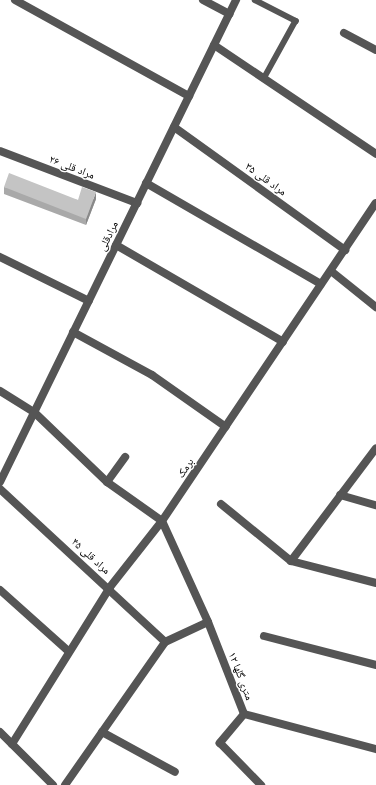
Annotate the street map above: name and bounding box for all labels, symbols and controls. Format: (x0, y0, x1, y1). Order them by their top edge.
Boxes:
street label: مراد قلی ۲۶ (47, 152, 97, 182)
street label: مراد قلی ۳۵ (243, 160, 289, 198)
street label: مرادقلی (95, 219, 121, 253)
street label: برمک (174, 456, 196, 480)
street label: مراد قلی ۴۵ (69, 535, 113, 577)
street label: ۱۲ متری گلها (226, 650, 256, 702)

